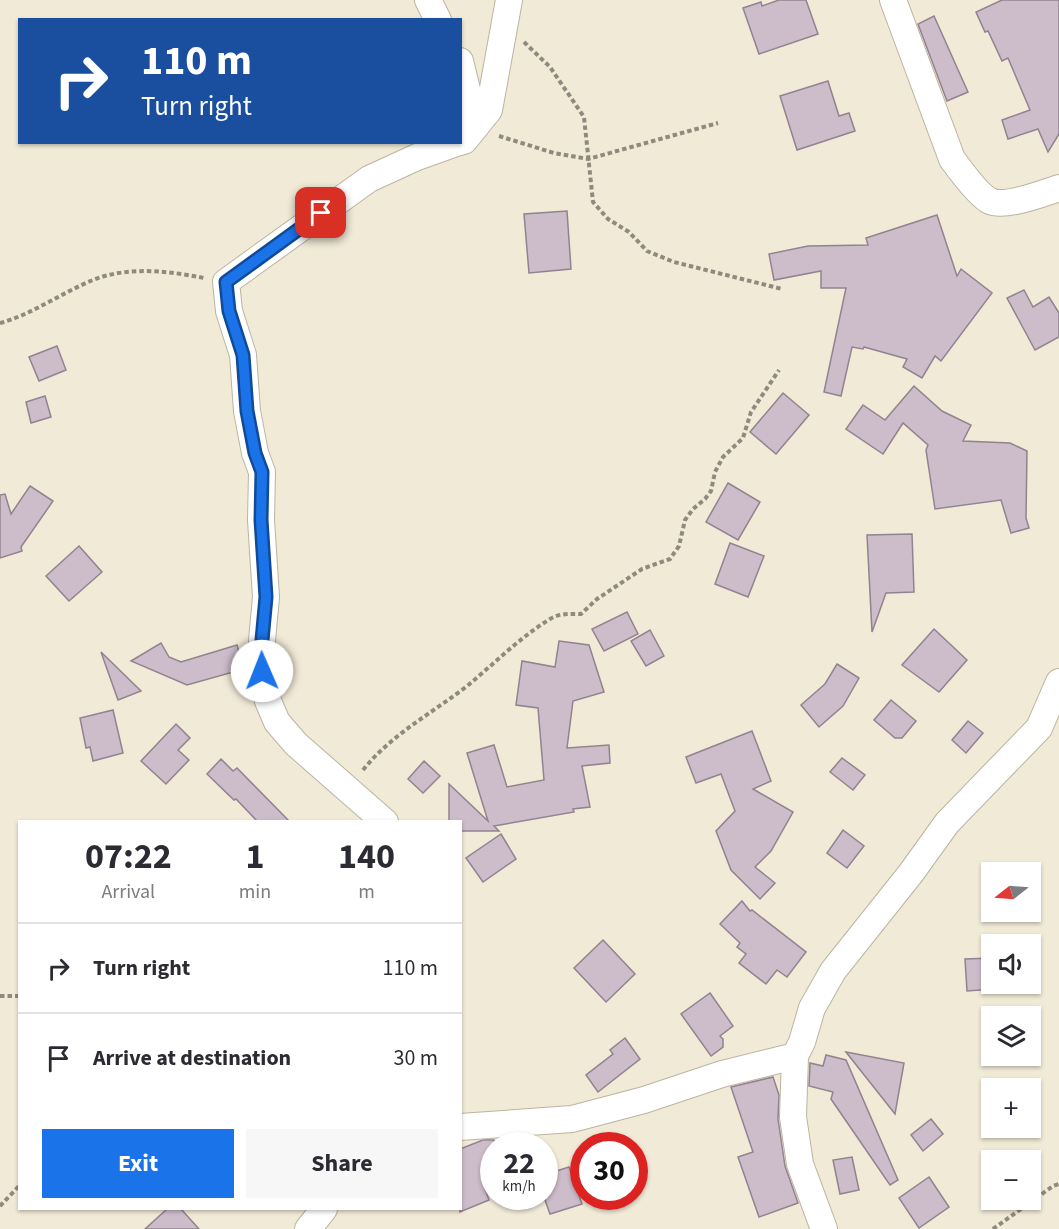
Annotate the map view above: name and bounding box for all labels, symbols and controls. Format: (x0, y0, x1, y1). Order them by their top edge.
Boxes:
text: 110 m (141, 31, 252, 91)
icon: right (42, 42, 120, 120)
text: Turn right (141, 87, 252, 126)
pin (295, 187, 346, 238)
icon: arrive (304, 196, 337, 229)
position arrow (230, 639, 294, 703)
text: 07:22 (85, 831, 172, 882)
text: 1 (245, 831, 264, 882)
text: 140 (338, 831, 395, 882)
north arrow (981, 862, 1041, 922)
map controls (981, 862, 1041, 1210)
text: Arrival (101, 878, 155, 906)
text: min (239, 878, 271, 906)
text: m (358, 878, 375, 906)
button: sound (981, 934, 1041, 994)
icon: right (42, 952, 75, 985)
text: Turn right (93, 952, 190, 984)
text: 110 m (383, 952, 438, 984)
button: layers (981, 1006, 1041, 1066)
icon: arrive (42, 1042, 75, 1075)
text: Arrive at destination (93, 1042, 291, 1074)
text: 30 m (393, 1042, 438, 1074)
button: + (981, 1078, 1041, 1138)
button: Exit (42, 1129, 234, 1198)
button: Share (246, 1129, 438, 1198)
speed limit sign: 30 (570, 1132, 648, 1210)
text: 22 (503, 1142, 535, 1185)
button: − (981, 1150, 1041, 1210)
text: km/h (502, 1176, 536, 1197)

